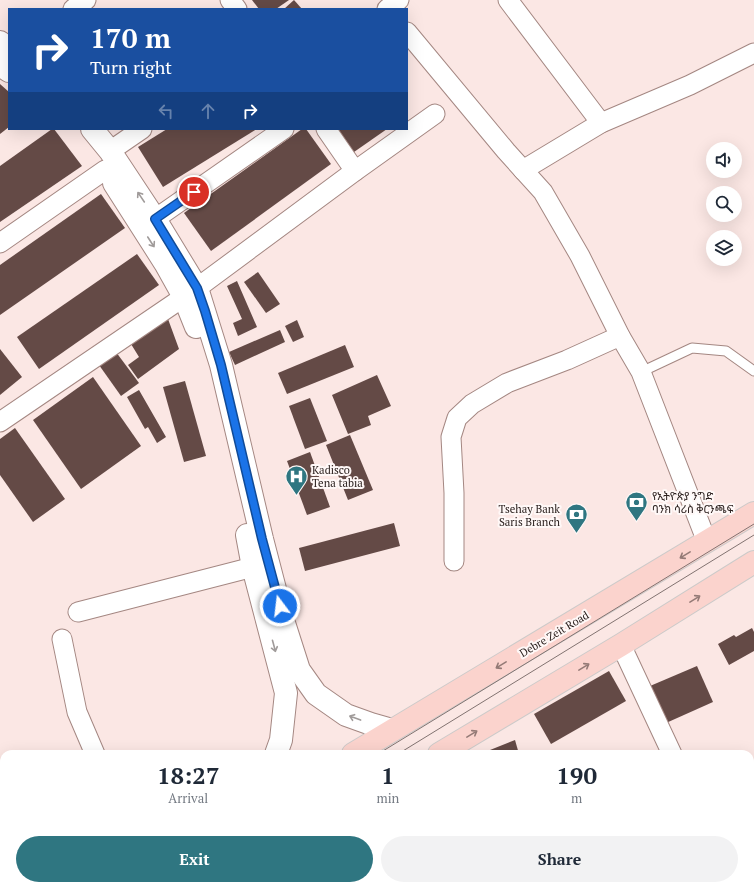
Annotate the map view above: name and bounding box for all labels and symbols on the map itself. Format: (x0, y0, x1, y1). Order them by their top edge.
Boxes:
pin (177, 175, 211, 209)
one-way arrow (137, 192, 145, 203)
one-way arrow (148, 236, 156, 248)
hospital icon: Kadisco Tena tabia (283, 463, 309, 496)
place label: Kadisco Tena tabia (312, 463, 363, 490)
bank icon: የኢትዮጵያ ንግድ ባንክ ሳሪስ ቅርንጫፍ (623, 489, 649, 522)
place label: የኢትዮጵያ ንግድ ባንክ ሳሪስ ቅርንጫፍ (652, 489, 734, 516)
place label: Tsehay Bank Saris Branch (498, 502, 561, 529)
bank icon: Tsehay Bank Saris Branch (563, 502, 589, 535)
one-way arrow (679, 552, 691, 560)
position arrow (259, 585, 301, 627)
one-way arrow (689, 595, 701, 603)
street label: Debre Zeit Road (517, 608, 591, 660)
one-way arrow (270, 639, 278, 652)
one-way arrow (496, 661, 507, 669)
one-way arrow (578, 663, 589, 671)
one-way arrow (349, 714, 361, 722)
one-way arrow (466, 730, 477, 738)

